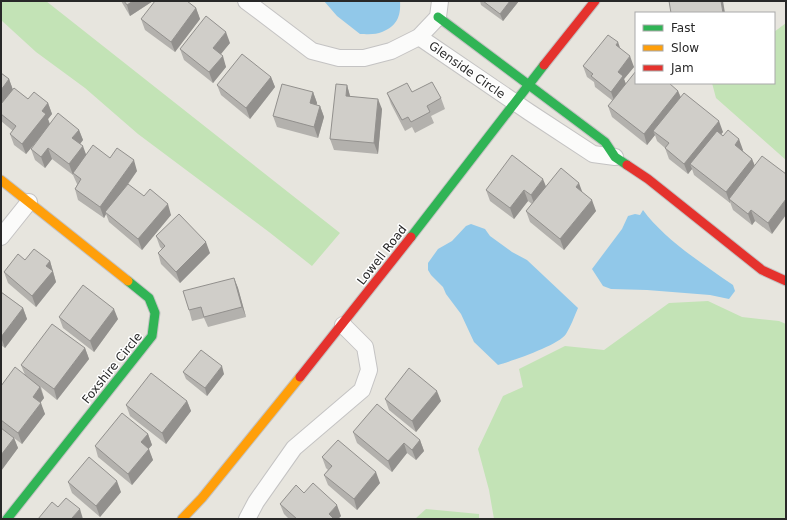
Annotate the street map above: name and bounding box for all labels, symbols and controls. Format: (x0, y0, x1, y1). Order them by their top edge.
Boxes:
legend (635, 12, 775, 84)
text: Fast (671, 21, 695, 35)
street label: Glenside Circle (426, 39, 508, 101)
text: Slow (671, 41, 699, 55)
text: Jam (670, 61, 694, 75)
street label: Lowell Road (354, 222, 410, 288)
street label: Foxshire Circle (79, 330, 145, 406)

